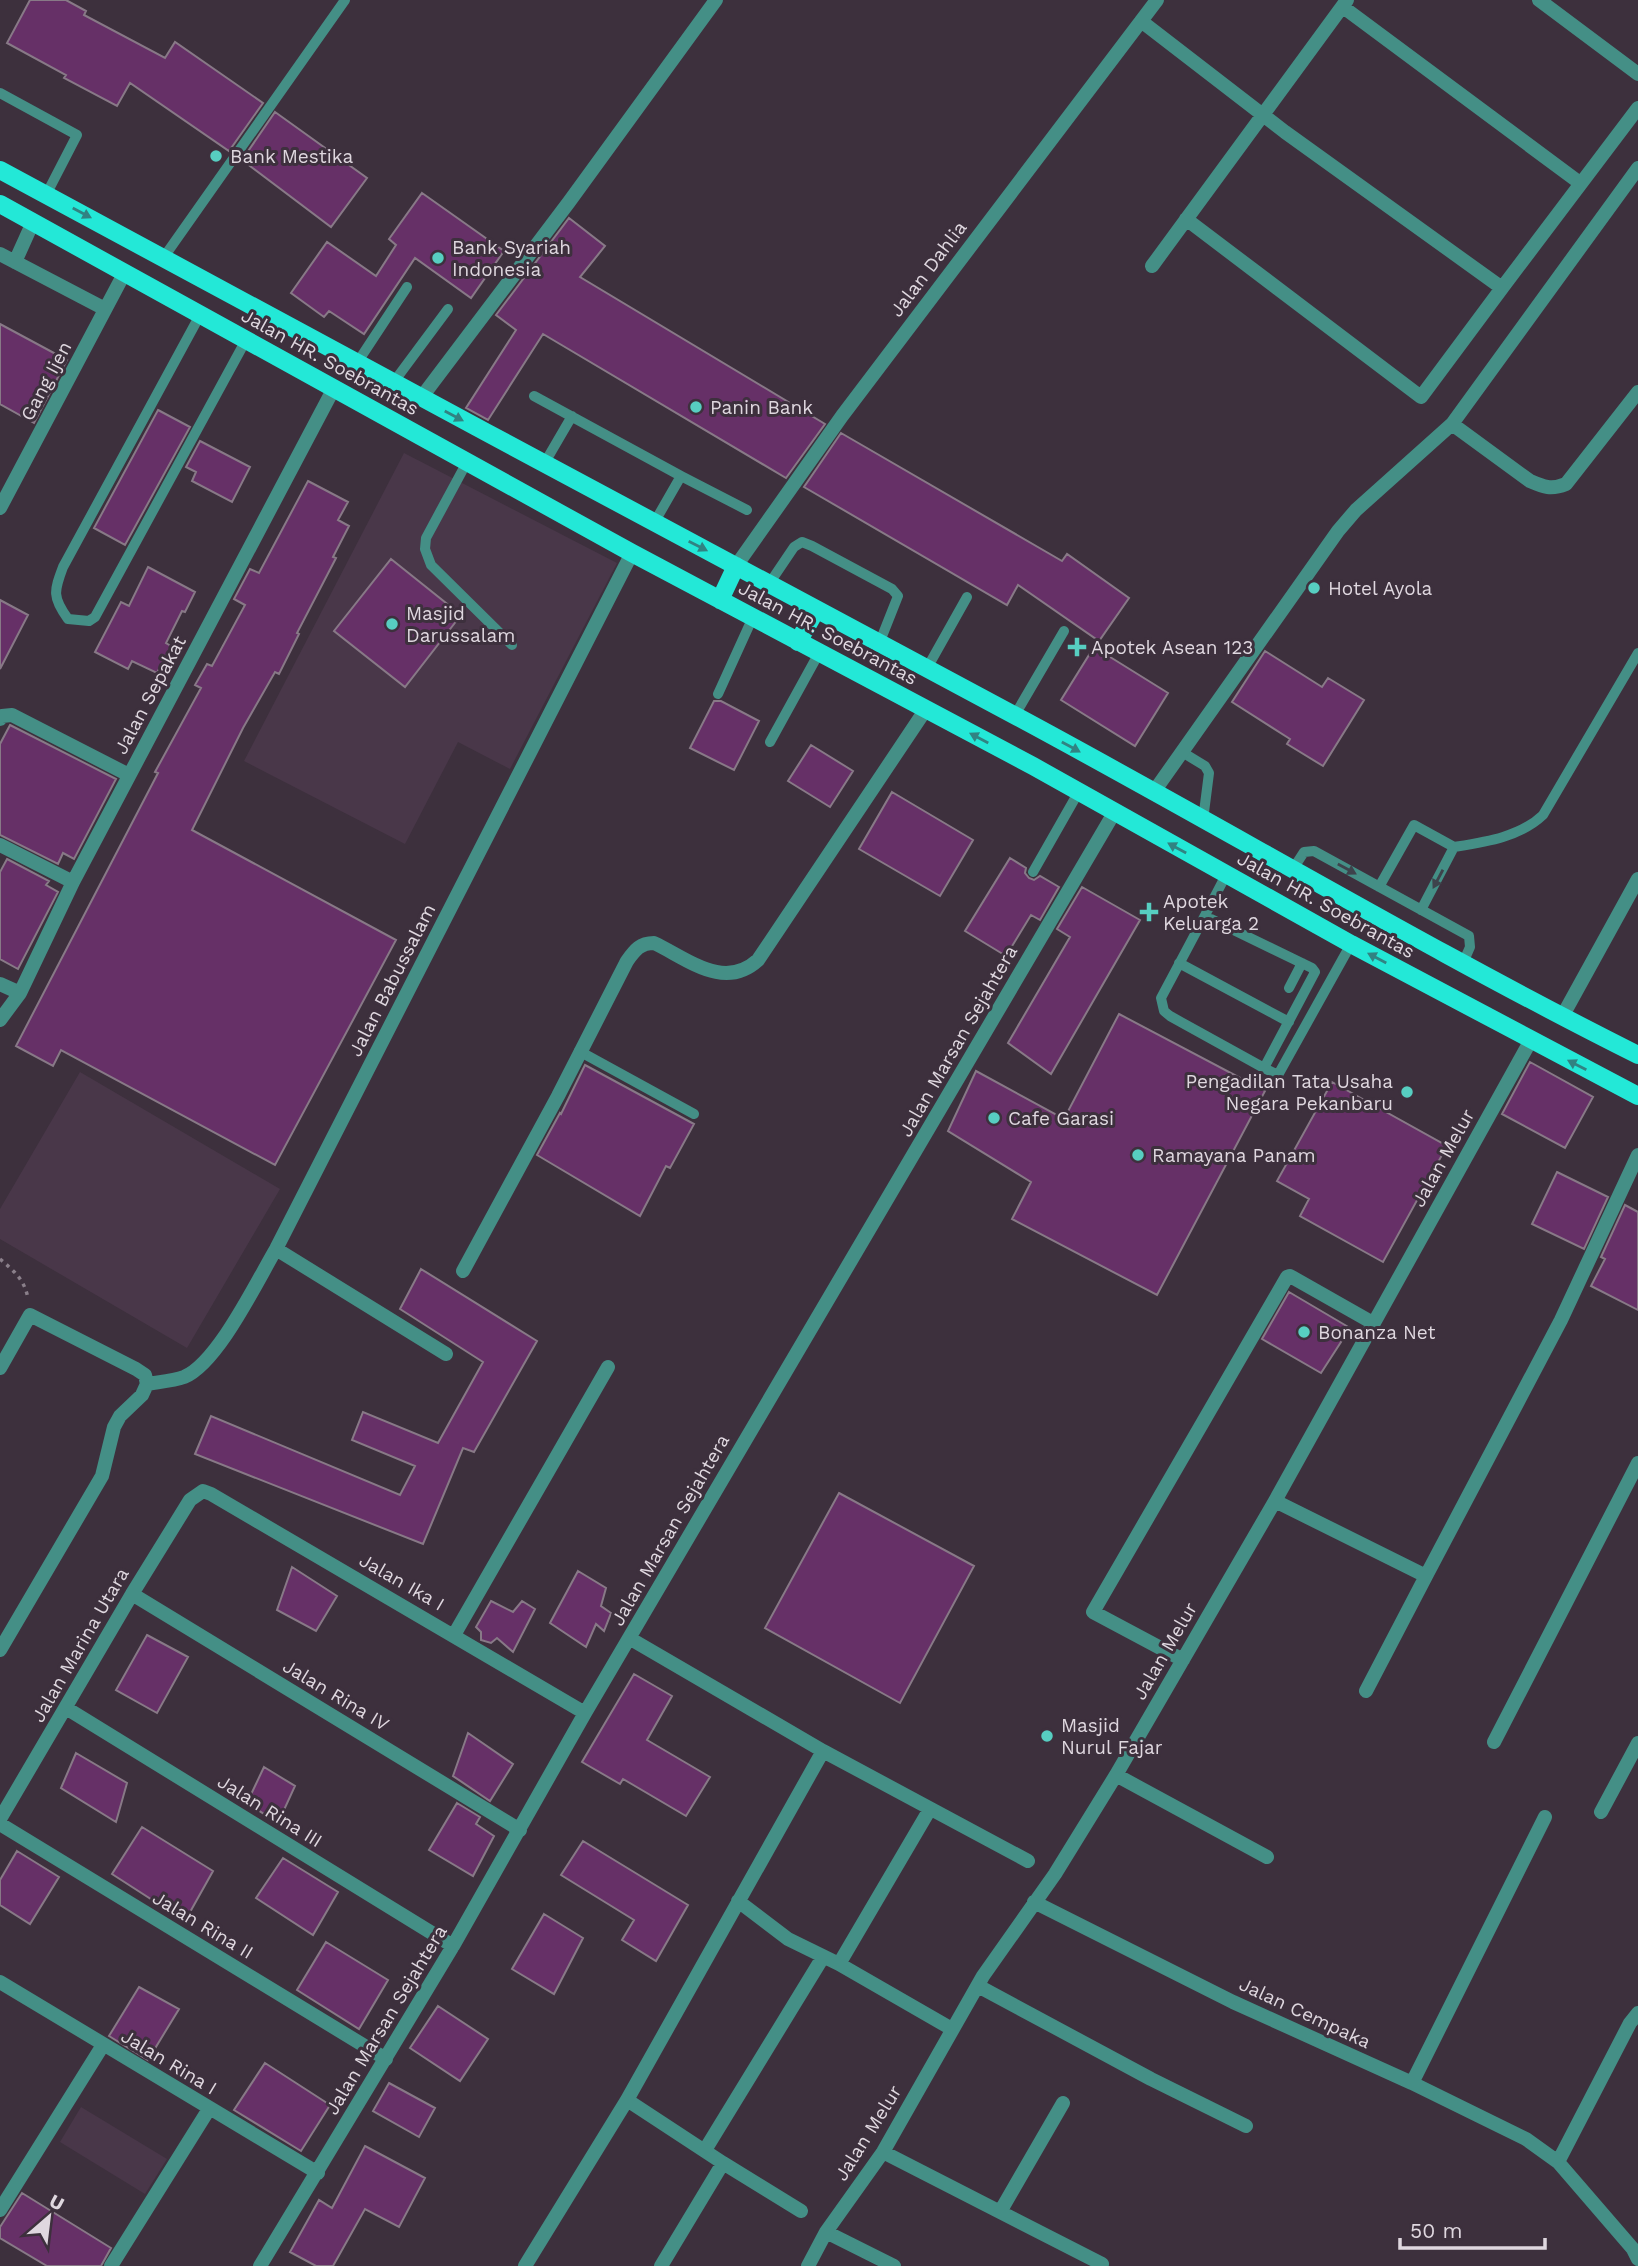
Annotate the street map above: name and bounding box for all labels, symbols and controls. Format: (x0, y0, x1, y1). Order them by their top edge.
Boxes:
place label: Bank Mestika (230, 145, 353, 168)
marker: Bank Mestika (208, 148, 224, 164)
one-way arrow (72, 208, 92, 219)
street label: Jalan Dahlia (885, 216, 972, 321)
place label: Bank Syariah Indonesia (452, 236, 571, 281)
marker: Bank Syariah Indonesia (430, 250, 446, 266)
street label: Jalan HR. Soebrantas (237, 304, 423, 420)
street label: Gang Ijen (16, 338, 76, 424)
place label: Panin Bank (710, 396, 813, 419)
marker: Panin Bank (688, 399, 704, 415)
one-way arrow (444, 410, 464, 421)
one-way arrow (688, 541, 708, 552)
street label: Jalan HR. Soebrantas (735, 576, 921, 690)
place label: Hotel Ayola (1328, 577, 1432, 600)
marker: Hotel Ayola (1306, 580, 1322, 596)
place label: Masjid Darussalam (406, 602, 515, 647)
marker: Masjid Darussalam (384, 616, 400, 632)
street label: Jalan Sepakat (109, 632, 191, 758)
place label: Apotek Asean 123 (1091, 636, 1253, 659)
marker: Apotek Asean 123 (1069, 639, 1085, 655)
one-way arrow (968, 732, 988, 744)
one-way arrow (1061, 741, 1080, 753)
one-way arrow (1168, 842, 1187, 854)
street label: Jalan HR. Soebrantas (1233, 847, 1419, 963)
one-way arrow (1337, 863, 1356, 875)
one-way arrow (1432, 869, 1444, 888)
place label: Apotek Keluarga 2 (1163, 890, 1259, 935)
street label: Jalan Babussalam (344, 900, 440, 1060)
marker: Apotek Keluarga 2 (1141, 904, 1157, 920)
street label: Jalan Marsan Sejahtera (894, 941, 1022, 1141)
one-way arrow (1367, 952, 1387, 963)
one-way arrow (1567, 1059, 1587, 1071)
place label: Pengadilan Tata Usaha Negara Pekanbaru (1185, 1070, 1393, 1115)
marker: Pengadilan Tata Usaha Negara Pekanbaru (1399, 1084, 1415, 1100)
street label: Jalan Melur (1407, 1105, 1479, 1211)
place label: Cafe Garasi (1008, 1107, 1114, 1130)
marker: Cafe Garasi (986, 1110, 1002, 1126)
place label: Ramayana Panam (1152, 1144, 1316, 1167)
marker: Ramayana Panam (1130, 1147, 1146, 1163)
place label: Bonanza Net (1318, 1321, 1435, 1344)
marker: Bonanza Net (1296, 1324, 1312, 1340)
street label: Jalan Marsan Sejahtera (606, 1430, 734, 1630)
street label: Jalan Ika I (355, 1548, 449, 1616)
street label: Jalan Marina Utara (26, 1563, 134, 1726)
street label: Jalan Melur (1128, 1598, 1202, 1704)
street label: Jalan Rina IV (279, 1654, 393, 1736)
place label: Masjid Nurul Fajar (1061, 1714, 1163, 1759)
marker: Masjid Nurul Fajar (1039, 1728, 1055, 1744)
street label: Jalan Rina III (213, 1770, 327, 1852)
street label: Jalan Rina II (148, 1886, 258, 1964)
street label: Jalan Marsan Sejahtera (320, 1921, 452, 2119)
street label: Jalan Cempaka (1236, 1973, 1374, 2054)
street label: Jalan Rina I (117, 2024, 221, 2100)
street label: Jalan Melur (830, 2081, 907, 2185)
north arrow (14, 2182, 84, 2252)
text: U (45, 2189, 68, 2216)
scale bar (1400, 2206, 1545, 2250)
text: 50 m (1410, 2218, 1462, 2243)

